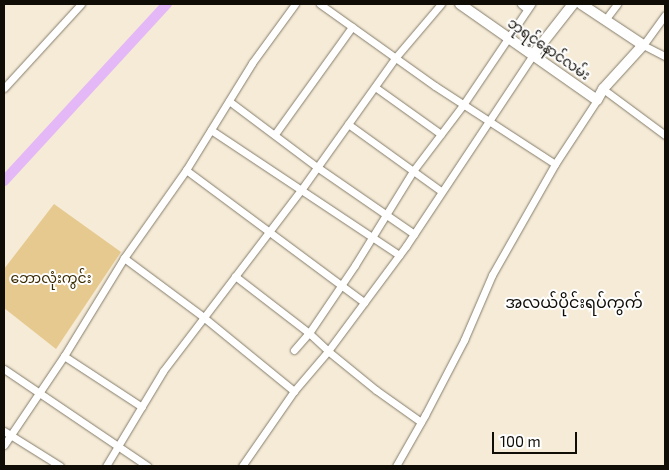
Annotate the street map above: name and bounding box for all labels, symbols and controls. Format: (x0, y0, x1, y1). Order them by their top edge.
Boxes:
street label: ဘုရင့်နောင်လမ်း (505, 14, 593, 84)
park label: ဘောလုံးကွင်း (10, 270, 92, 286)
district label: အလယ်ပိုင်းရပ်ကွက် (505, 292, 643, 312)
scale bar (494, 422, 579, 454)
text: 100 m (500, 432, 541, 450)

